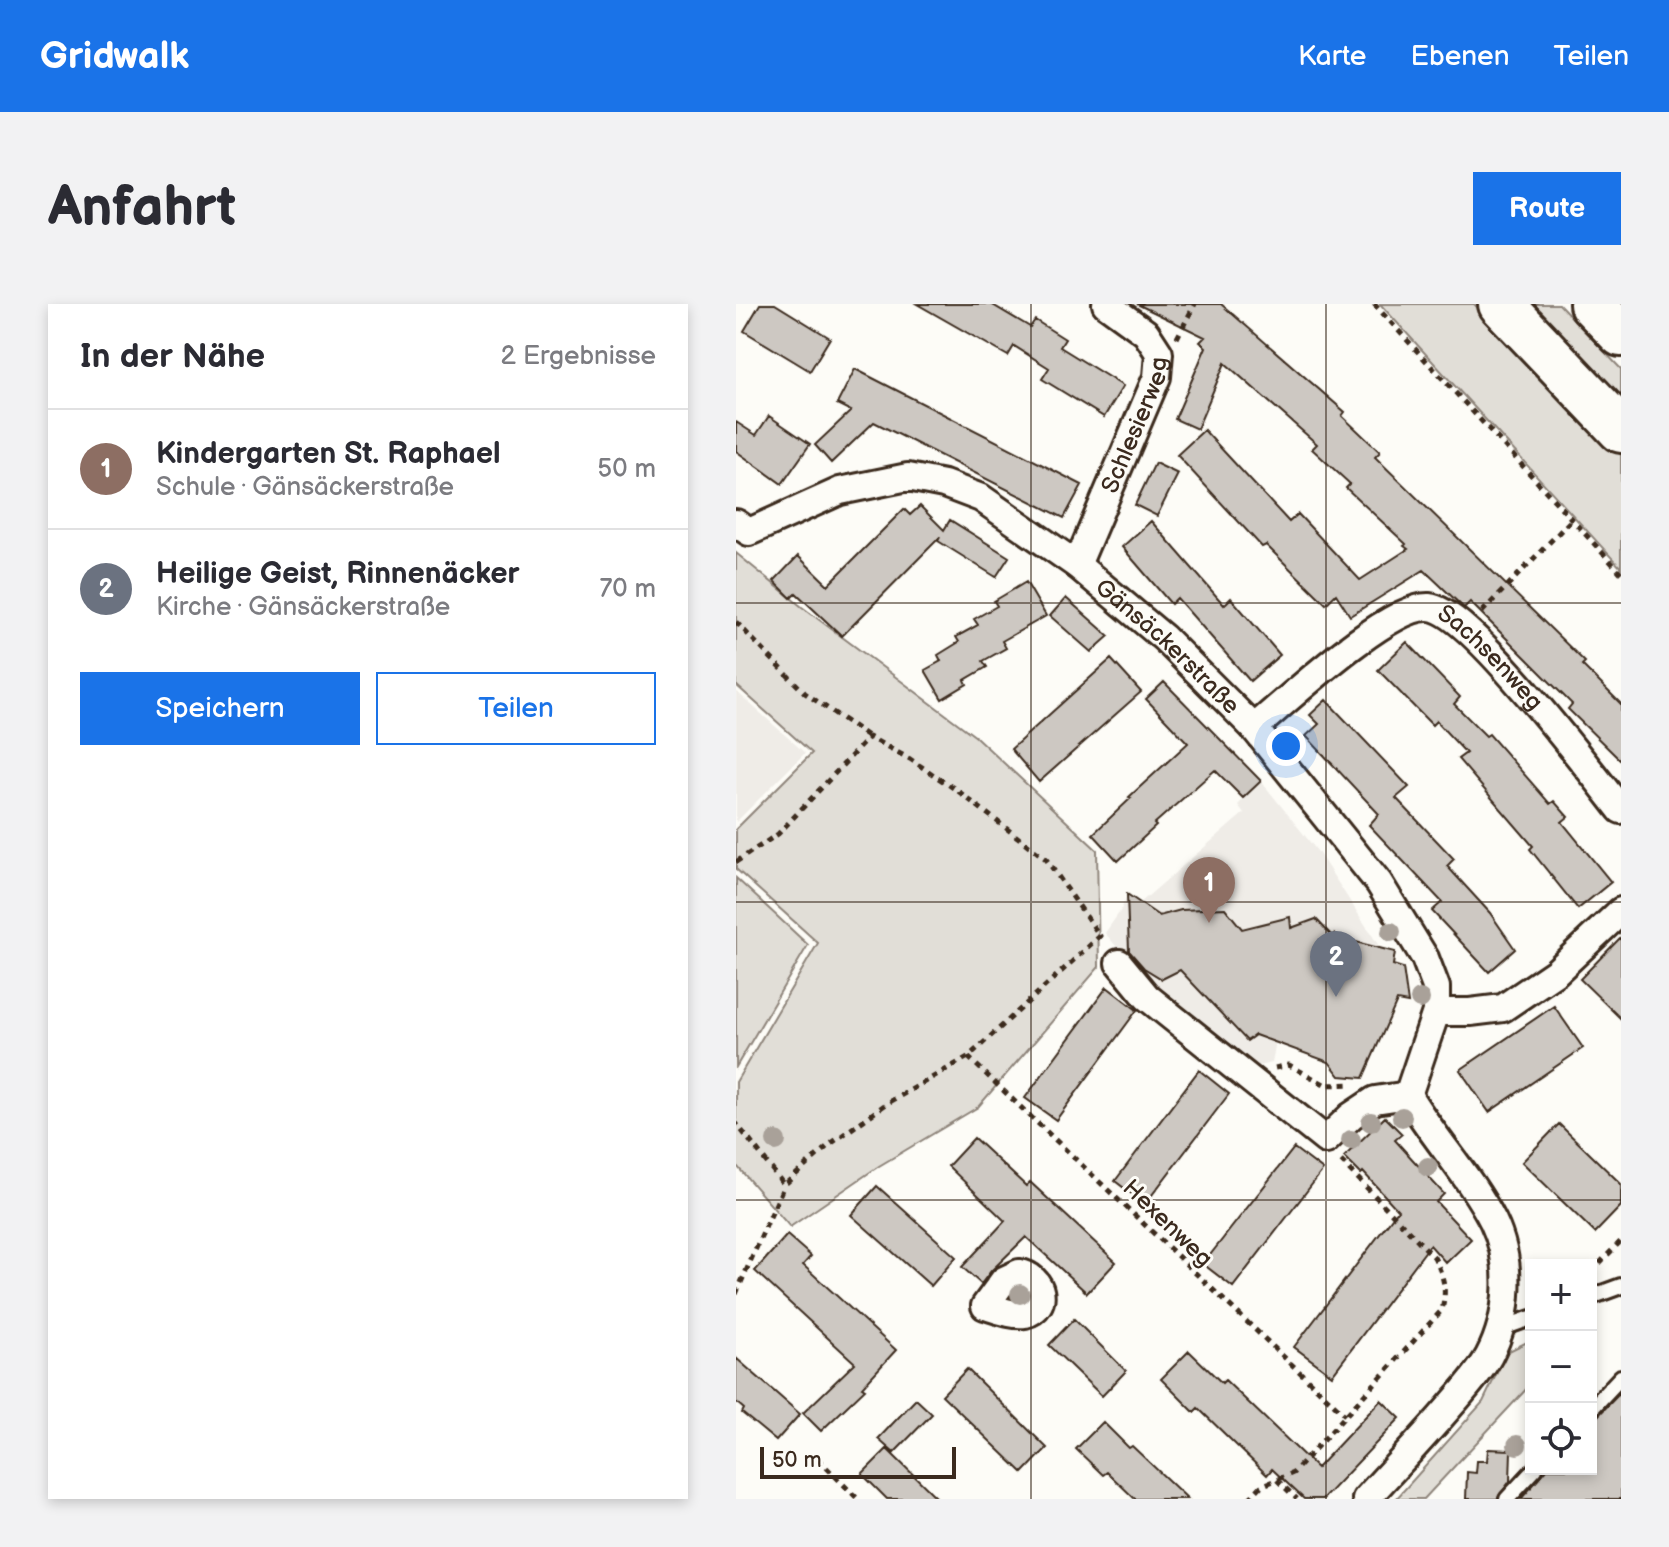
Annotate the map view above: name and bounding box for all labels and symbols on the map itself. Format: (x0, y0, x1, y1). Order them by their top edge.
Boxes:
street label: Schlesierweg (1095, 356, 1174, 497)
street label: Gänsäckerstraße (1089, 573, 1246, 720)
street label: Sachsenweg (1432, 599, 1549, 716)
your location (1266, 726, 1306, 766)
pin: 1 (1183, 857, 1235, 923)
pin: 2 (1310, 931, 1362, 997)
street label: Hexenweg (1117, 1173, 1219, 1273)
scale bar (760, 1443, 956, 1479)

